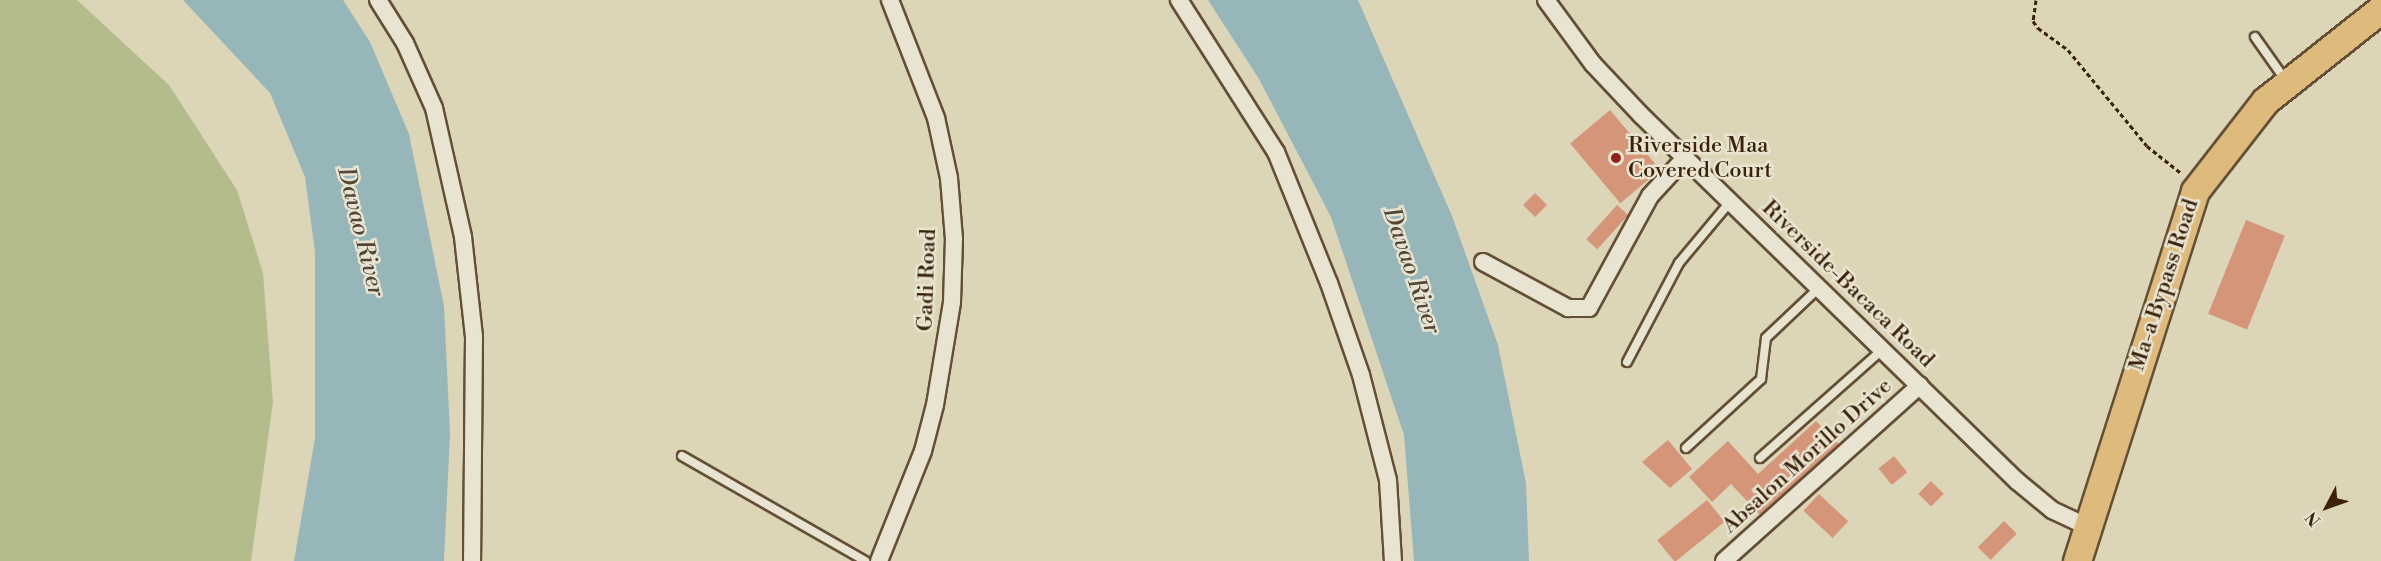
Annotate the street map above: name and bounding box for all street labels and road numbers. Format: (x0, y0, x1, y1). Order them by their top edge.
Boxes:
street label: Riverside-Bacaca Road (1756, 195, 1940, 373)
street label: Ma-a Bypass Road (2124, 196, 2204, 374)
street label: Gadi Road (912, 228, 942, 332)
street label: Absalon Morillo Drive (1717, 373, 1897, 539)

